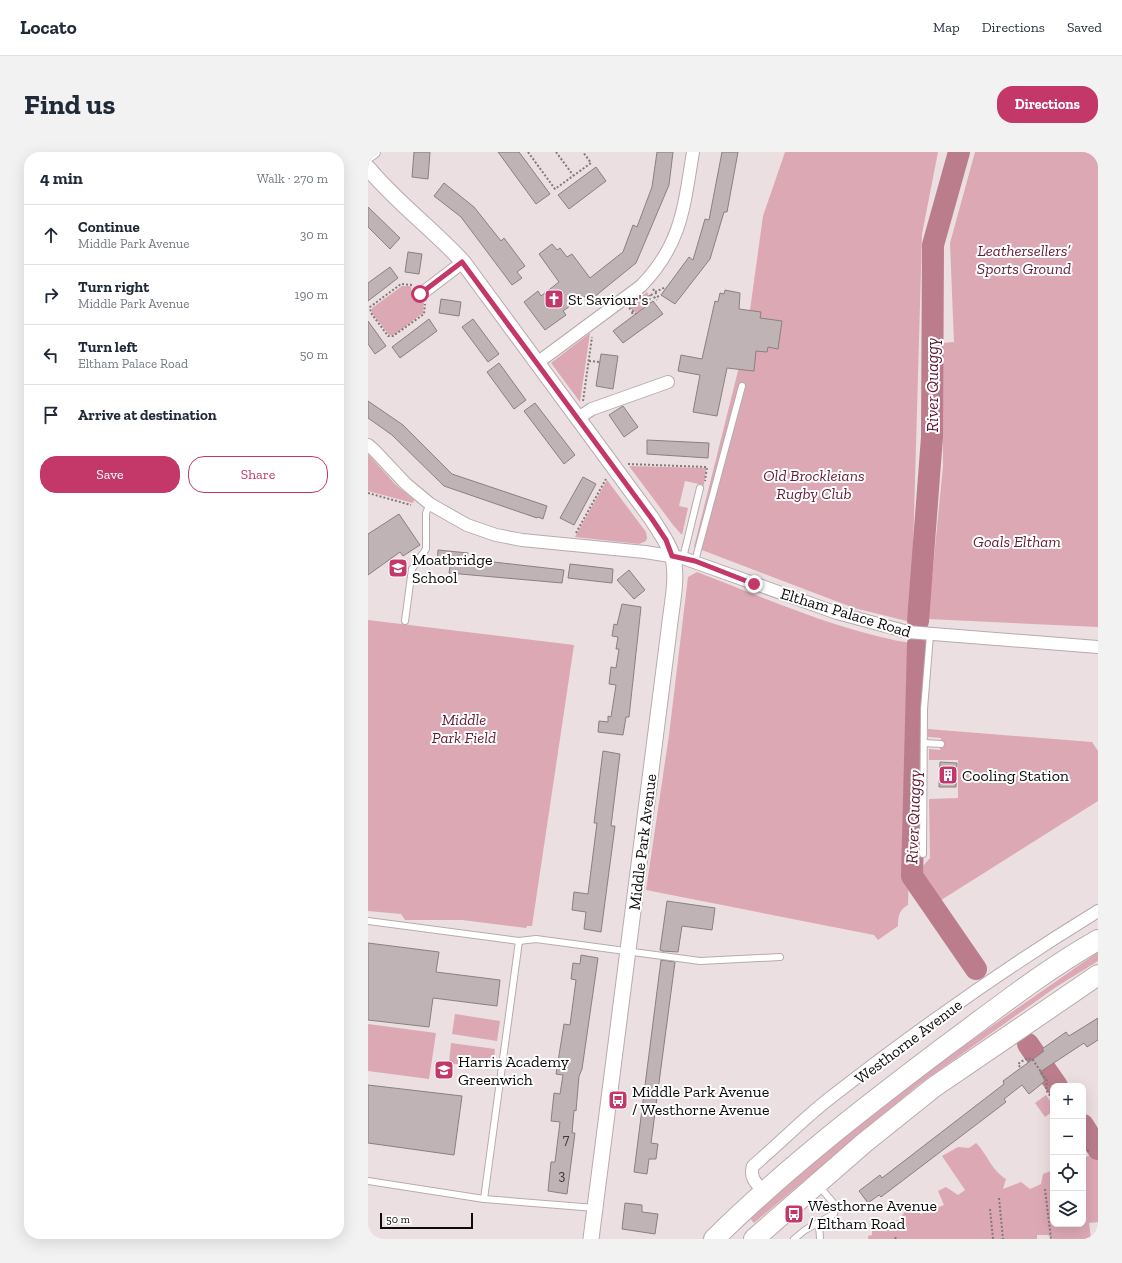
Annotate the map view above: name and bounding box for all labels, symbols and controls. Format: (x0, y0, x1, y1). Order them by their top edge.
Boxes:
text: Locato (20, 16, 77, 39)
text: Map (933, 19, 960, 36)
text: Directions (982, 19, 1045, 36)
text: Saved (1067, 19, 1102, 36)
button: Directions (997, 86, 1098, 123)
text: Find us (24, 88, 115, 121)
text: 4 min (40, 168, 83, 188)
text: Walk · 270 m (257, 171, 328, 186)
text: Continue (78, 218, 140, 236)
icon: ahead (40, 224, 62, 246)
text: 30 m (300, 227, 328, 242)
text: Middle Park Avenue (78, 236, 189, 251)
park label: Leathersellers’ Sports Ground (977, 241, 1071, 278)
text: Turn right (78, 278, 149, 296)
icon: right (40, 284, 62, 306)
route start (411, 285, 429, 303)
text: 190 m (294, 287, 328, 302)
church icon: St Saviour's (543, 288, 565, 310)
place label: St Saviour's (568, 290, 649, 309)
text: Middle Park Avenue (78, 296, 189, 311)
text: Turn left (78, 338, 138, 356)
water label: River Quaggy (922, 338, 942, 432)
icon: left (40, 344, 62, 366)
text: 50 m (300, 347, 328, 362)
text: Eltham Palace Road (78, 356, 188, 371)
icon: arrive (40, 404, 62, 426)
text: Arrive at destination (78, 406, 217, 424)
button: Save (40, 456, 180, 493)
button: Share (188, 456, 328, 493)
park label: Old Brockleians Rugby Club (763, 466, 865, 503)
park label: Goals Eltham (973, 532, 1061, 551)
place label: Moatbridge School (412, 550, 492, 587)
school or university icon: Moatbridge School (387, 557, 409, 579)
route end (745, 575, 763, 593)
street label: Eltham Palace Road (778, 584, 914, 641)
park label: Middle Park Field (432, 710, 496, 747)
building icon: Cooling Station (937, 764, 959, 786)
place label: Cooling Station (962, 766, 1070, 785)
water label: River Quaggy (901, 770, 925, 864)
street label: Middle Park Avenue (625, 773, 660, 911)
street label: Westhorne Avenue (851, 995, 966, 1088)
place label: Harris Academy Greenwich (458, 1052, 570, 1089)
school or university icon: Harris Academy Greenwich (433, 1059, 455, 1081)
place label: Middle Park Avenue / Westhorne Avenue (632, 1082, 770, 1119)
map controls (1050, 1083, 1086, 1227)
button: + (1050, 1083, 1086, 1119)
bus stop icon: Middle Park Avenue / Westhorne Avenue (607, 1089, 629, 1111)
button: − (1050, 1119, 1086, 1155)
house number: 7 (563, 1131, 570, 1148)
button: locate (1050, 1155, 1086, 1191)
house number: 3 (559, 1167, 566, 1184)
button: layers (1050, 1191, 1086, 1227)
place label: Westhorne Avenue / Eltham Road (808, 1196, 937, 1233)
bus stop icon: Westhorne Avenue / Eltham Road (783, 1203, 805, 1225)
scale bar (380, 1211, 473, 1230)
text: 50 m (386, 1213, 410, 1226)

